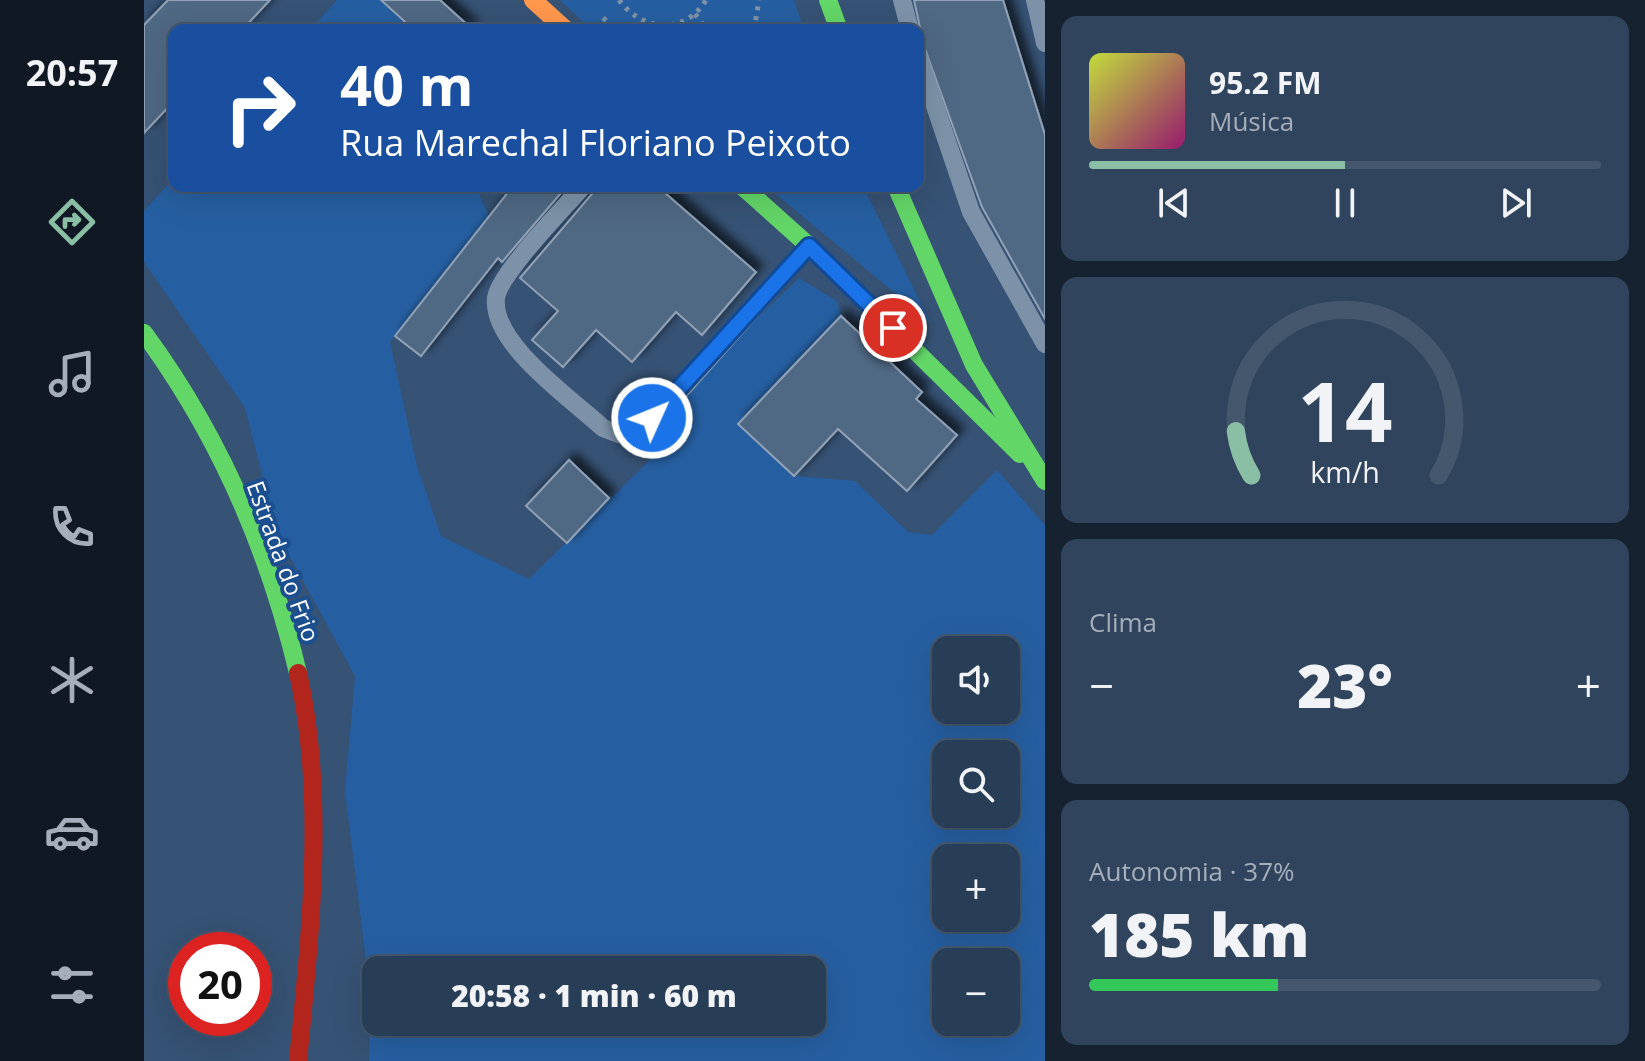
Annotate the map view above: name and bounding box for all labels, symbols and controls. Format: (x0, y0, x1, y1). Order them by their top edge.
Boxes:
text: 40 m (340, 46, 474, 122)
text: 20:57 (26, 48, 118, 97)
icon: right (208, 56, 312, 160)
text: 95.2 FM (1209, 62, 1322, 103)
text: Música (1209, 103, 1294, 139)
text: Rua Marechal Floriano Peixoto (340, 118, 851, 167)
icon: previous (1152, 181, 1196, 225)
icon: pause (1323, 181, 1367, 225)
icon: next (1494, 181, 1538, 225)
icon: directions (44, 194, 100, 250)
pin (859, 294, 927, 362)
icon: arrive (871, 306, 915, 350)
icon: music (44, 346, 100, 402)
text: 14 (1297, 352, 1393, 465)
position arrow (610, 376, 694, 460)
text: km/h (1310, 452, 1380, 491)
street label: Estrada do Frio (240, 476, 328, 646)
icon: phone (44, 499, 100, 555)
text: Clima (1089, 604, 1157, 640)
map controls (932, 636, 1020, 1036)
button: sound (932, 636, 1020, 724)
text: 23° (1297, 644, 1393, 726)
icon: climate (44, 652, 100, 708)
text: − (1089, 655, 1114, 715)
text: + (1576, 655, 1601, 715)
button: search (932, 740, 1020, 828)
icon: car (44, 804, 100, 860)
button: + (932, 844, 1020, 932)
text: Autonomia · 37% (1089, 853, 1295, 889)
text: 185 km (1089, 893, 1310, 975)
speed limit sign: 20 (168, 932, 272, 1036)
button: − (932, 948, 1020, 1036)
icon: filters (44, 957, 100, 1013)
text: 20:58 · 1 min · 60 m (451, 975, 737, 1016)

